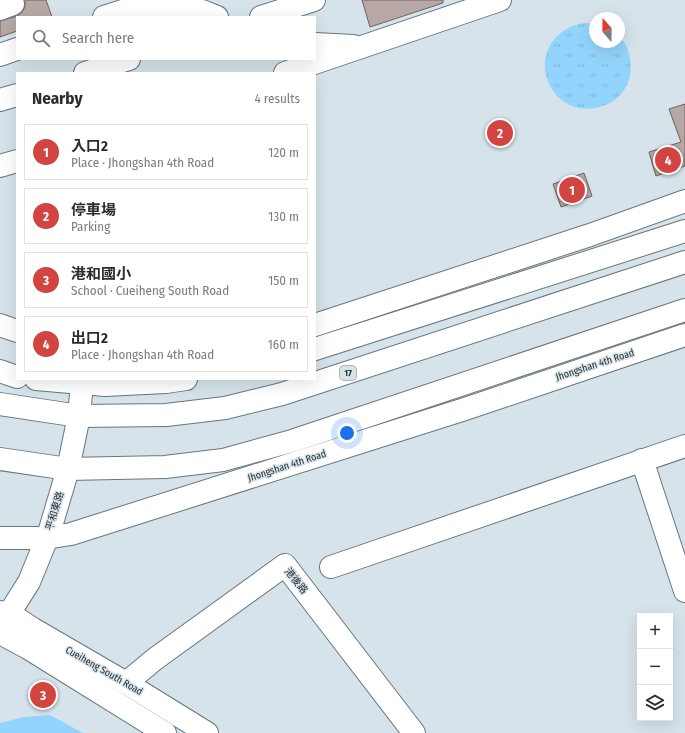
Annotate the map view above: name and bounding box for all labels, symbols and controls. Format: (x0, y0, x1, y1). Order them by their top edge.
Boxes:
north arrow (589, 12, 625, 48)
search box (16, 16, 316, 60)
icon: search (30, 27, 52, 49)
text: Search here (62, 29, 134, 47)
text: Nearby (32, 88, 83, 109)
text: 4 results (254, 91, 300, 106)
pin: 2 (487, 118, 513, 148)
text: 入口2 (71, 137, 108, 155)
text: 1 (43, 145, 49, 160)
text: 120 m (268, 145, 299, 160)
pin: 4 (655, 145, 681, 175)
text: Place · Jhongshan 4th Road (71, 155, 214, 170)
pin: 1 (559, 175, 585, 205)
text: 停車場 (71, 201, 116, 219)
text: 2 (43, 209, 49, 224)
text: 130 m (268, 209, 299, 224)
text: Parking (71, 219, 110, 234)
text: 港和國小 (71, 265, 131, 283)
text: 3 (43, 273, 49, 288)
text: 150 m (268, 273, 299, 288)
text: School · Cueiheng South Road (71, 283, 229, 298)
text: 出口2 (71, 329, 108, 347)
text: 4 (43, 337, 49, 352)
text: 160 m (268, 337, 299, 352)
text: Place · Jhongshan 4th Road (71, 347, 214, 362)
street label: Jhongshan 4th Road (554, 347, 636, 383)
road number: 17 (340, 366, 356, 380)
your location (337, 423, 357, 443)
street label: Jhongshan 4th Road (246, 448, 328, 484)
street label: 平和東路 (43, 490, 67, 532)
street label: 港後路 (282, 566, 310, 596)
map controls (637, 613, 673, 721)
button: + (637, 613, 673, 649)
street label: Cueiheng South Road (63, 644, 145, 698)
button: − (637, 649, 673, 685)
pin: 3 (30, 680, 56, 710)
button: layers (637, 685, 673, 721)

